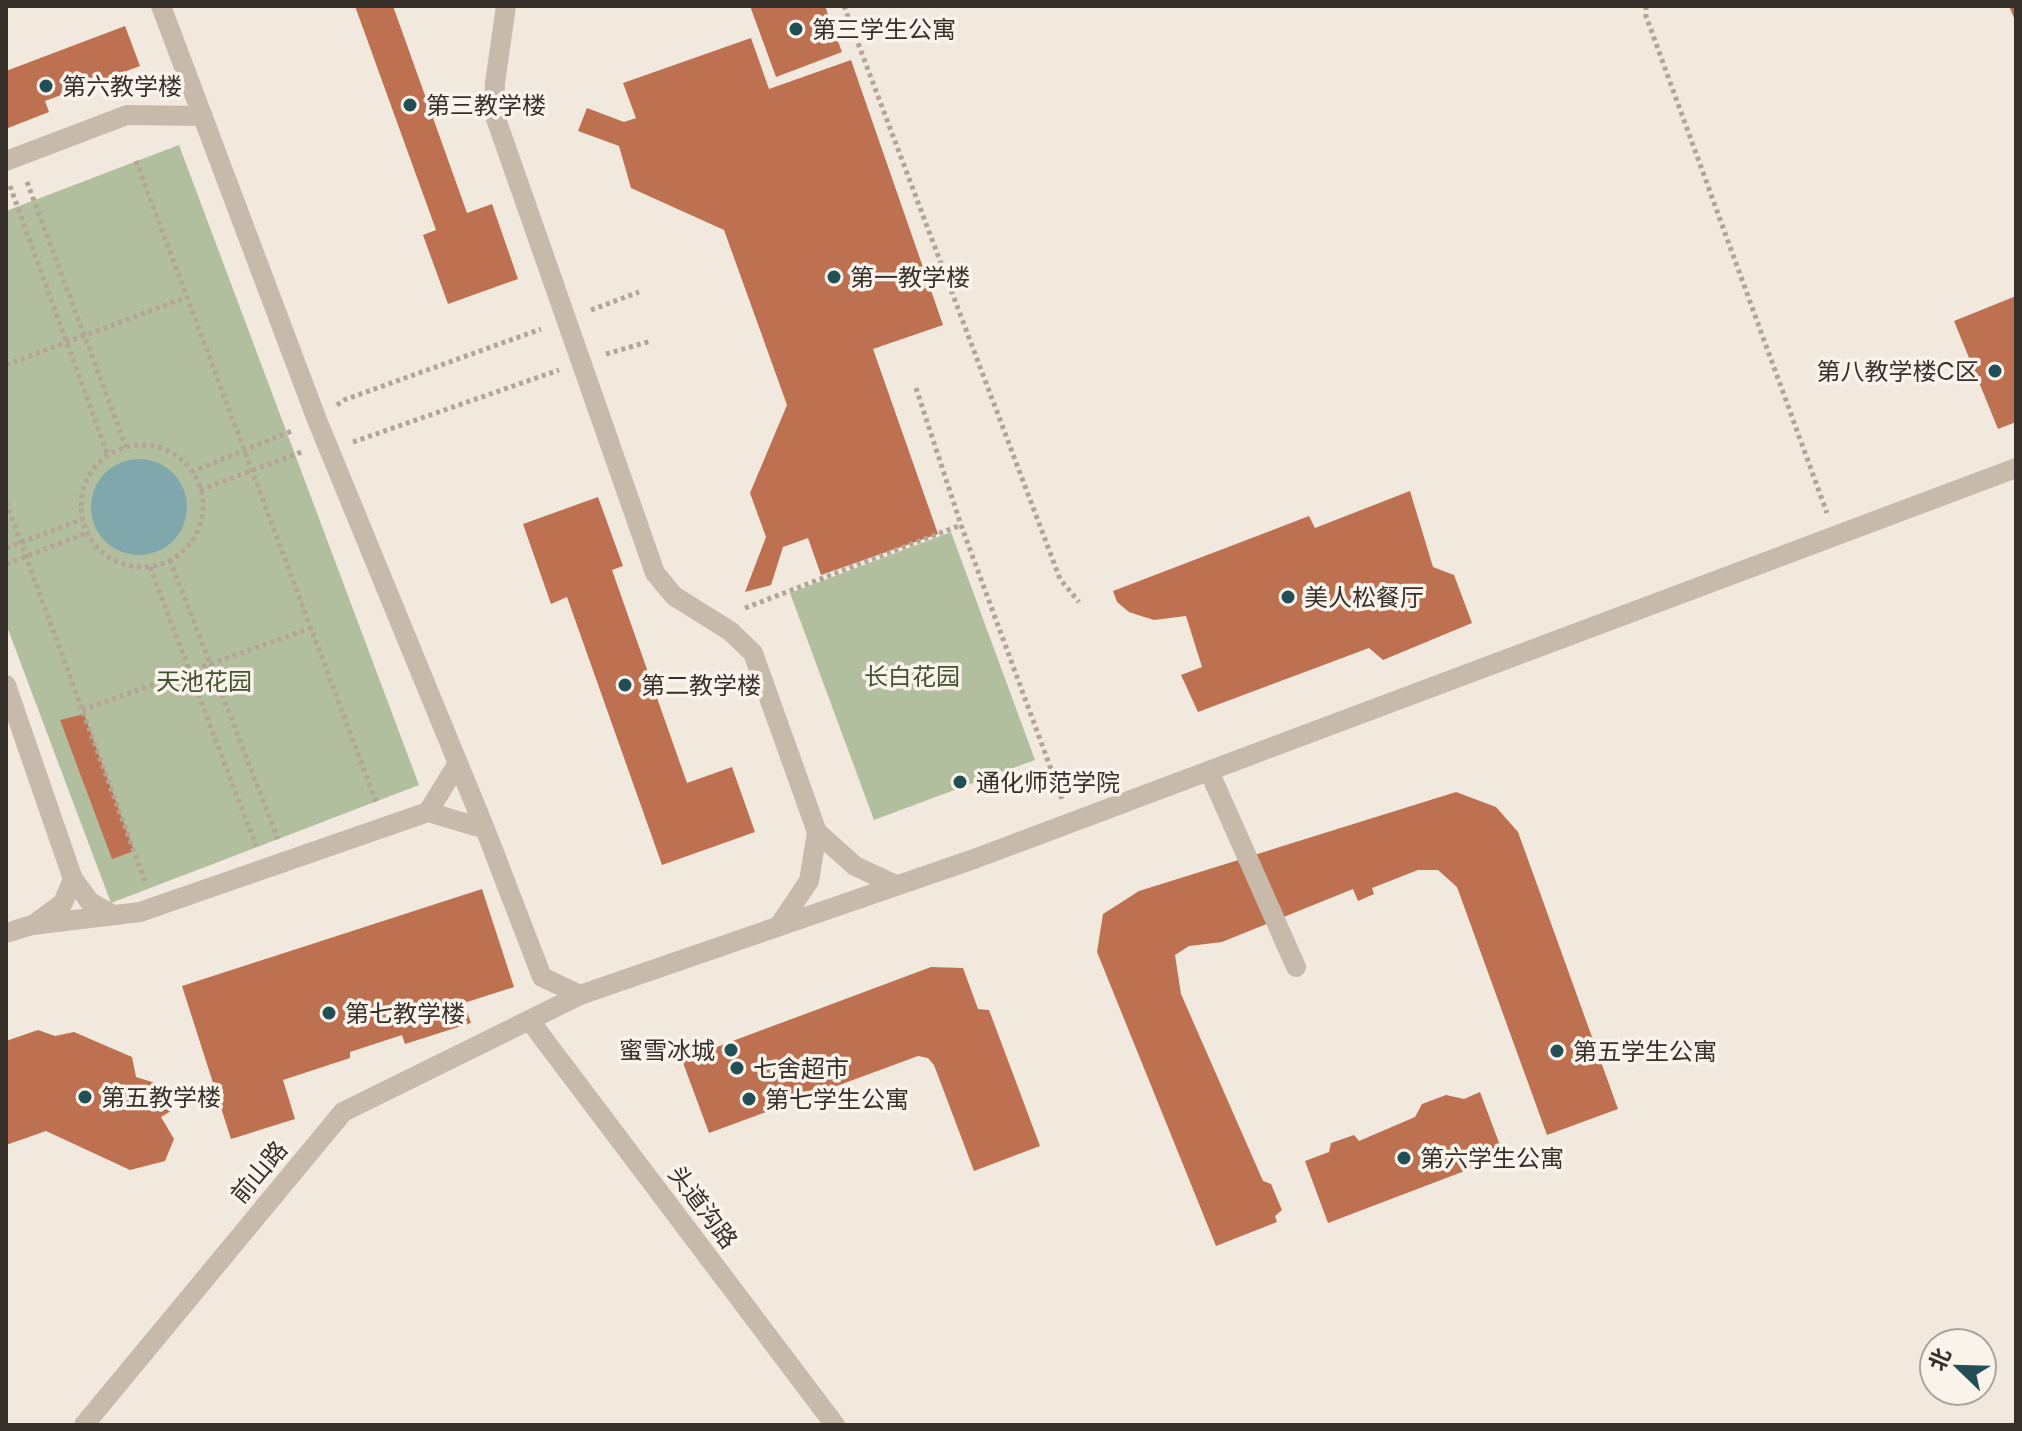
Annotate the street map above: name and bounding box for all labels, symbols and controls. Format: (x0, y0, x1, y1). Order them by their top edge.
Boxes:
place label: 第三学生公寓 (812, 13, 956, 46)
marker: 第三学生公寓 (787, 20, 805, 38)
place label: 第六教学楼 (62, 70, 182, 103)
marker: 第六教学楼 (37, 77, 55, 95)
place label: 第三教学楼 (426, 89, 546, 122)
marker: 第三教学楼 (401, 96, 419, 114)
place label: 第一教学楼 (850, 261, 970, 294)
marker: 第一教学楼 (825, 268, 843, 286)
place label: 第八教学楼C区 (1816, 355, 1979, 388)
marker: 第八教学楼C区 (1986, 362, 2004, 380)
place label: 美人松餐厅 (1304, 581, 1424, 614)
marker: 美人松餐厅 (1279, 588, 1297, 606)
park label: 长白花园 (864, 660, 960, 693)
park label: 天池花园 (156, 665, 252, 698)
place label: 第二教学楼 (641, 669, 761, 702)
marker: 第二教学楼 (616, 676, 634, 694)
place label: 通化师范学院 (976, 766, 1120, 799)
marker: 通化师范学院 (951, 773, 969, 791)
place label: 第七教学楼 (345, 997, 465, 1030)
marker: 第七教学楼 (320, 1004, 338, 1022)
place label: 蜜雪冰城 (619, 1034, 715, 1067)
place label: 第五学生公寓 (1573, 1035, 1717, 1068)
marker: 蜜雪冰城 (722, 1041, 740, 1059)
marker: 第五学生公寓 (1548, 1042, 1566, 1060)
place label: 七舍超市 (753, 1052, 849, 1085)
marker: 七舍超市 (728, 1059, 746, 1077)
place label: 第五教学楼 (101, 1081, 221, 1114)
place label: 第七学生公寓 (765, 1083, 909, 1116)
marker: 第五教学楼 (76, 1088, 94, 1106)
marker: 第七学生公寓 (740, 1090, 758, 1108)
street label: 前山路 (223, 1134, 295, 1210)
place label: 第六学生公寓 (1420, 1142, 1564, 1175)
marker: 第六学生公寓 (1395, 1149, 1413, 1167)
street label: 头道沟路 (661, 1159, 745, 1255)
north arrow (1918, 1327, 1998, 1407)
text: 北 (1921, 1343, 1959, 1376)

